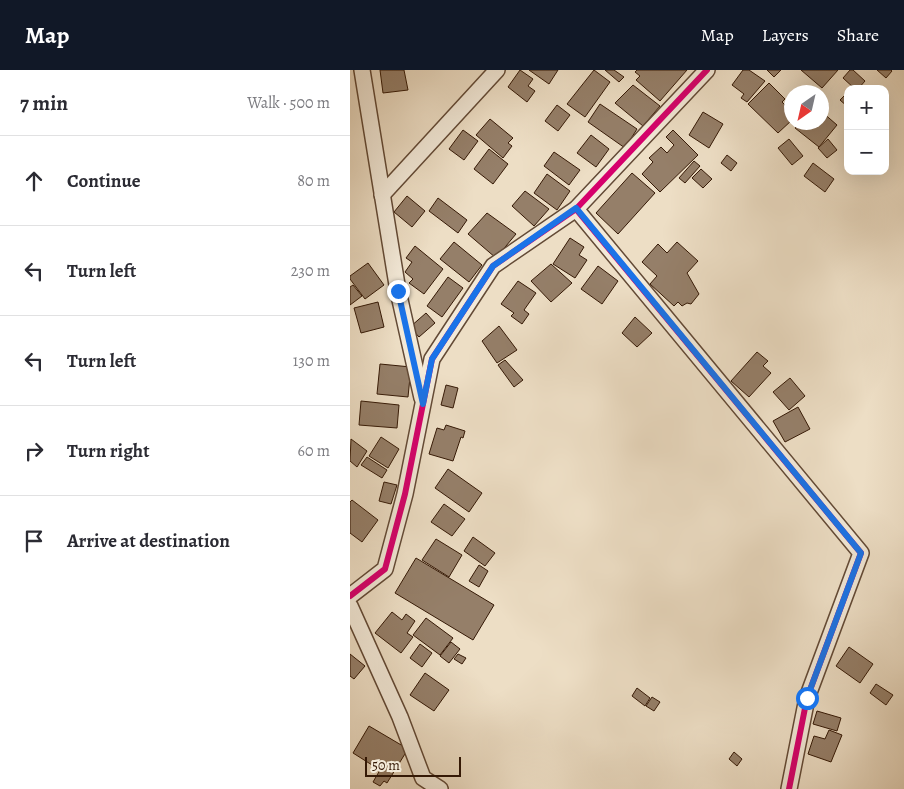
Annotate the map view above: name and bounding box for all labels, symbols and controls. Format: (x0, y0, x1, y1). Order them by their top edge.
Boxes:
text: Map (25, 19, 69, 51)
text: Map (701, 23, 734, 47)
text: Layers (762, 23, 809, 47)
text: Share (837, 23, 879, 47)
north arrow (784, 85, 829, 130)
map controls (844, 85, 889, 175)
button: + (844, 85, 889, 130)
text: 7 min (20, 89, 68, 117)
text: Walk · 500 m (247, 92, 330, 114)
button: − (844, 130, 889, 175)
icon: ahead (20, 167, 48, 195)
text: Continue (67, 168, 141, 194)
text: 80 m (297, 170, 330, 192)
icon: left (20, 257, 48, 285)
text: Turn left (67, 258, 136, 284)
text: 230 m (291, 260, 330, 282)
route end (387, 280, 410, 303)
icon: left (20, 347, 48, 375)
text: Turn left (67, 348, 136, 374)
text: 130 m (293, 350, 330, 372)
icon: right (20, 437, 48, 465)
text: Turn right (67, 438, 149, 464)
text: 60 m (298, 440, 330, 462)
icon: arrive (20, 527, 48, 555)
text: Arrive at destination (67, 528, 230, 554)
route start (796, 687, 819, 710)
scale bar (365, 754, 461, 777)
text: 50 m (372, 756, 400, 775)

